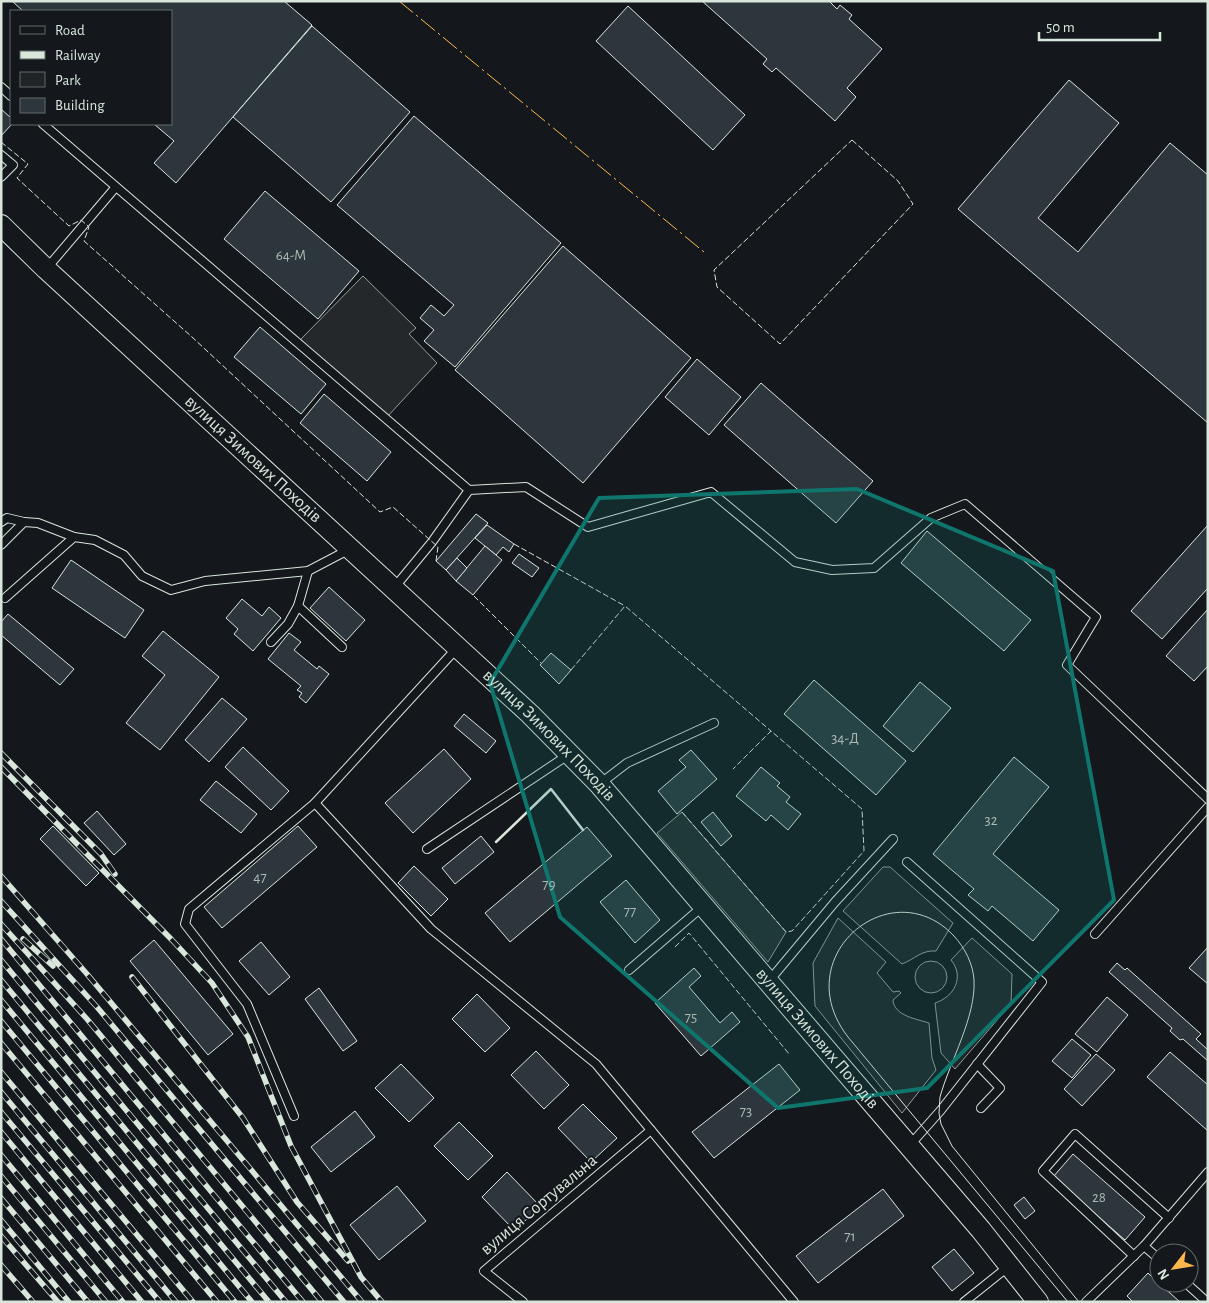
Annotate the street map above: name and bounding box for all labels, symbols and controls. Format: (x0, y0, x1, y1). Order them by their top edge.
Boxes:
legend (10, 10, 172, 125)
scale bar (1039, 10, 1160, 42)
text: 50 m (1046, 20, 1075, 35)
text: Road (55, 23, 85, 38)
text: Railway (55, 48, 101, 63)
text: Park (55, 73, 81, 88)
text: Building (55, 98, 105, 113)
house number: 64-М (276, 248, 306, 263)
street label: вулиця Зимових Походів (181, 392, 325, 526)
street label: вулиця Зимових Походів (479, 666, 619, 805)
house number: 34-Д (831, 731, 859, 746)
house number: 32 (984, 813, 998, 828)
house number: 47 (253, 870, 267, 885)
house number: 79 (542, 877, 556, 892)
house number: 77 (624, 904, 636, 919)
street label: вулиця Зимових Походів (752, 965, 882, 1112)
house number: 75 (685, 1010, 697, 1025)
house number: 73 (740, 1104, 752, 1119)
street label: вулиця Сортувальна (477, 1151, 601, 1259)
house number: 28 (1092, 1190, 1106, 1205)
house number: 71 (844, 1229, 856, 1244)
north arrow (1149, 1243, 1199, 1293)
text: N (1155, 1266, 1172, 1282)

